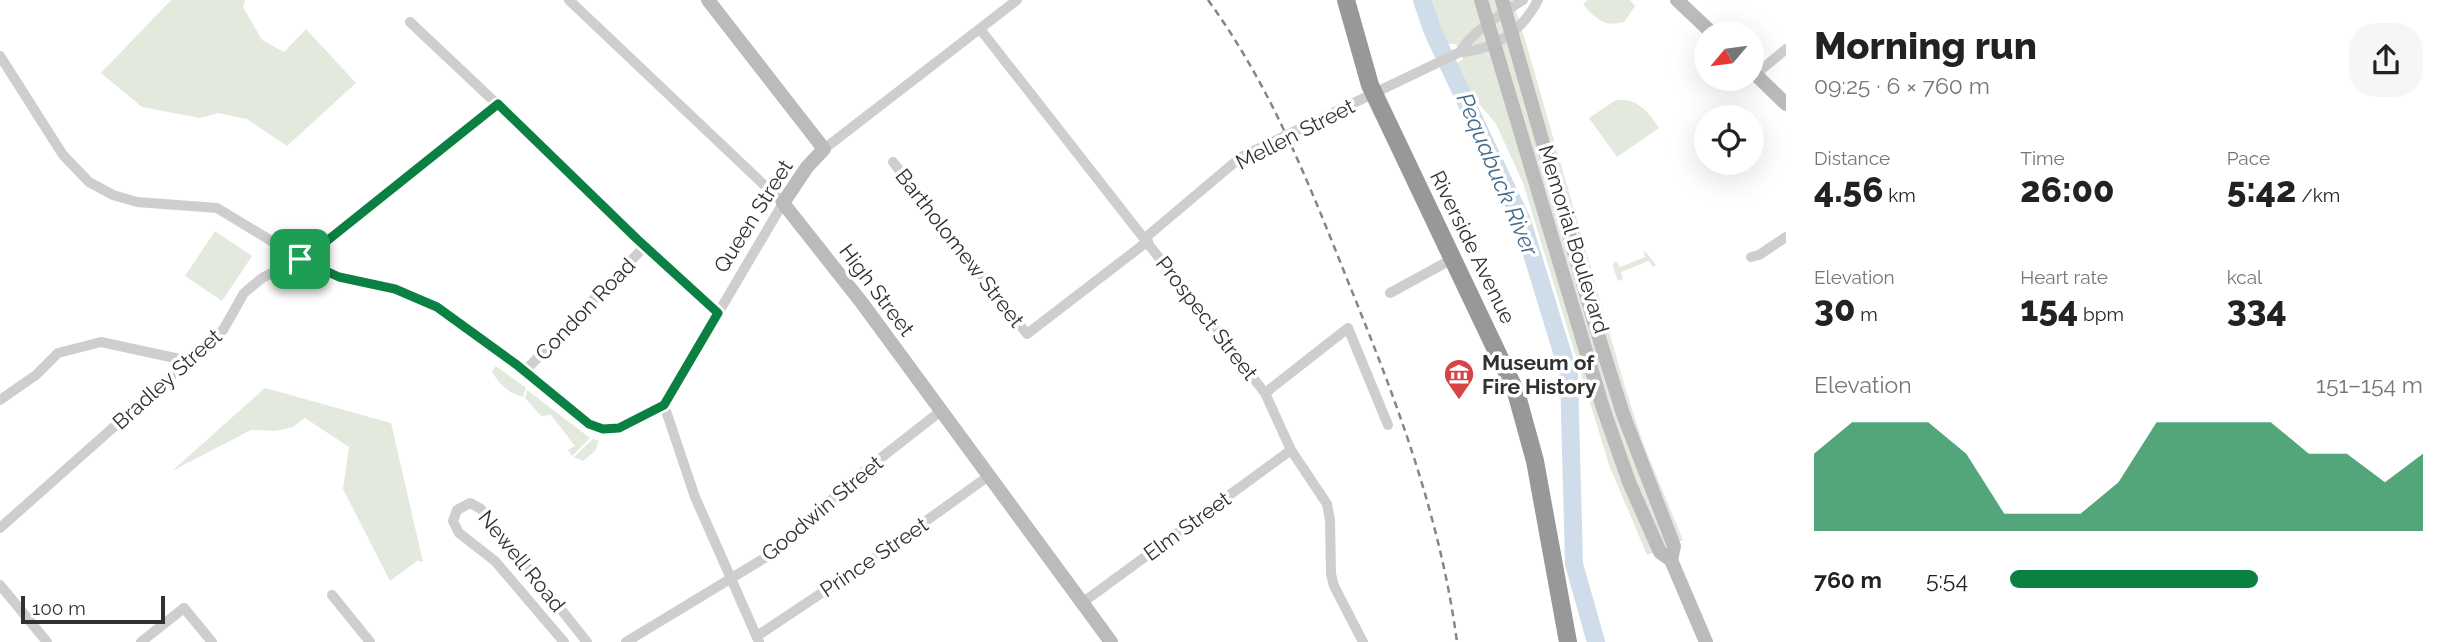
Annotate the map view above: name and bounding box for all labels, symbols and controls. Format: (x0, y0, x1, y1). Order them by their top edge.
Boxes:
north arrow (1694, 21, 1764, 91)
map controls (1694, 21, 1764, 175)
text: Morning run (1814, 23, 2037, 68)
button: share (2349, 23, 2423, 97)
text: 09:25 · 6 × 760 m (1814, 72, 1990, 99)
water label: Pequabuck River (1452, 89, 1545, 260)
street label: Mellen Street (1231, 93, 1359, 175)
button: locate (1694, 105, 1764, 175)
street label: Memorial Boulevard (1533, 142, 1615, 336)
text: Distance (1814, 147, 1890, 169)
text: Time (2020, 147, 2065, 169)
text: Pace (2227, 147, 2270, 169)
street label: Queen Street (708, 155, 798, 277)
street label: Bartholomew Street (890, 164, 1030, 332)
street label: Riverside Avenue (1425, 166, 1521, 328)
text: 4.56 (1814, 169, 1883, 210)
text: 26:00 (2020, 169, 2114, 210)
text: 5:42 (2227, 169, 2296, 210)
text: km (1883, 184, 1916, 206)
text: /km (2296, 184, 2340, 206)
pin (270, 229, 330, 289)
street label: High Street (834, 239, 920, 341)
icon: arrive (281, 240, 319, 278)
street label: Prospect Street (1151, 251, 1263, 385)
street label: Condon Road (530, 253, 640, 365)
text: Elevation (1814, 266, 1895, 288)
text: Heart rate (2020, 266, 2108, 288)
text: kcal (2227, 266, 2262, 288)
text: 30 (1814, 288, 1855, 329)
text: 154 (2020, 288, 2078, 329)
text: 334 (2227, 288, 2287, 329)
text: m (1855, 303, 1878, 325)
text: bpm (2078, 303, 2124, 325)
street label: Bradley Street (107, 324, 227, 434)
place label: Museum of Fire History (1482, 350, 1597, 399)
museum icon: Museum of Fire History (1442, 357, 1476, 401)
text: Elevation (1814, 371, 1912, 398)
text: 151–154 m (2316, 371, 2423, 398)
street label: Goodwin Street (756, 450, 888, 566)
street label: Elm Street (1139, 486, 1235, 566)
street label: Newell Road (473, 505, 571, 617)
street label: Prince Street (815, 512, 933, 602)
text: 760 m (1814, 566, 1882, 593)
text: 5:54 (1926, 566, 1968, 593)
scale bar (21, 593, 164, 625)
text: 100 m (32, 597, 86, 619)

